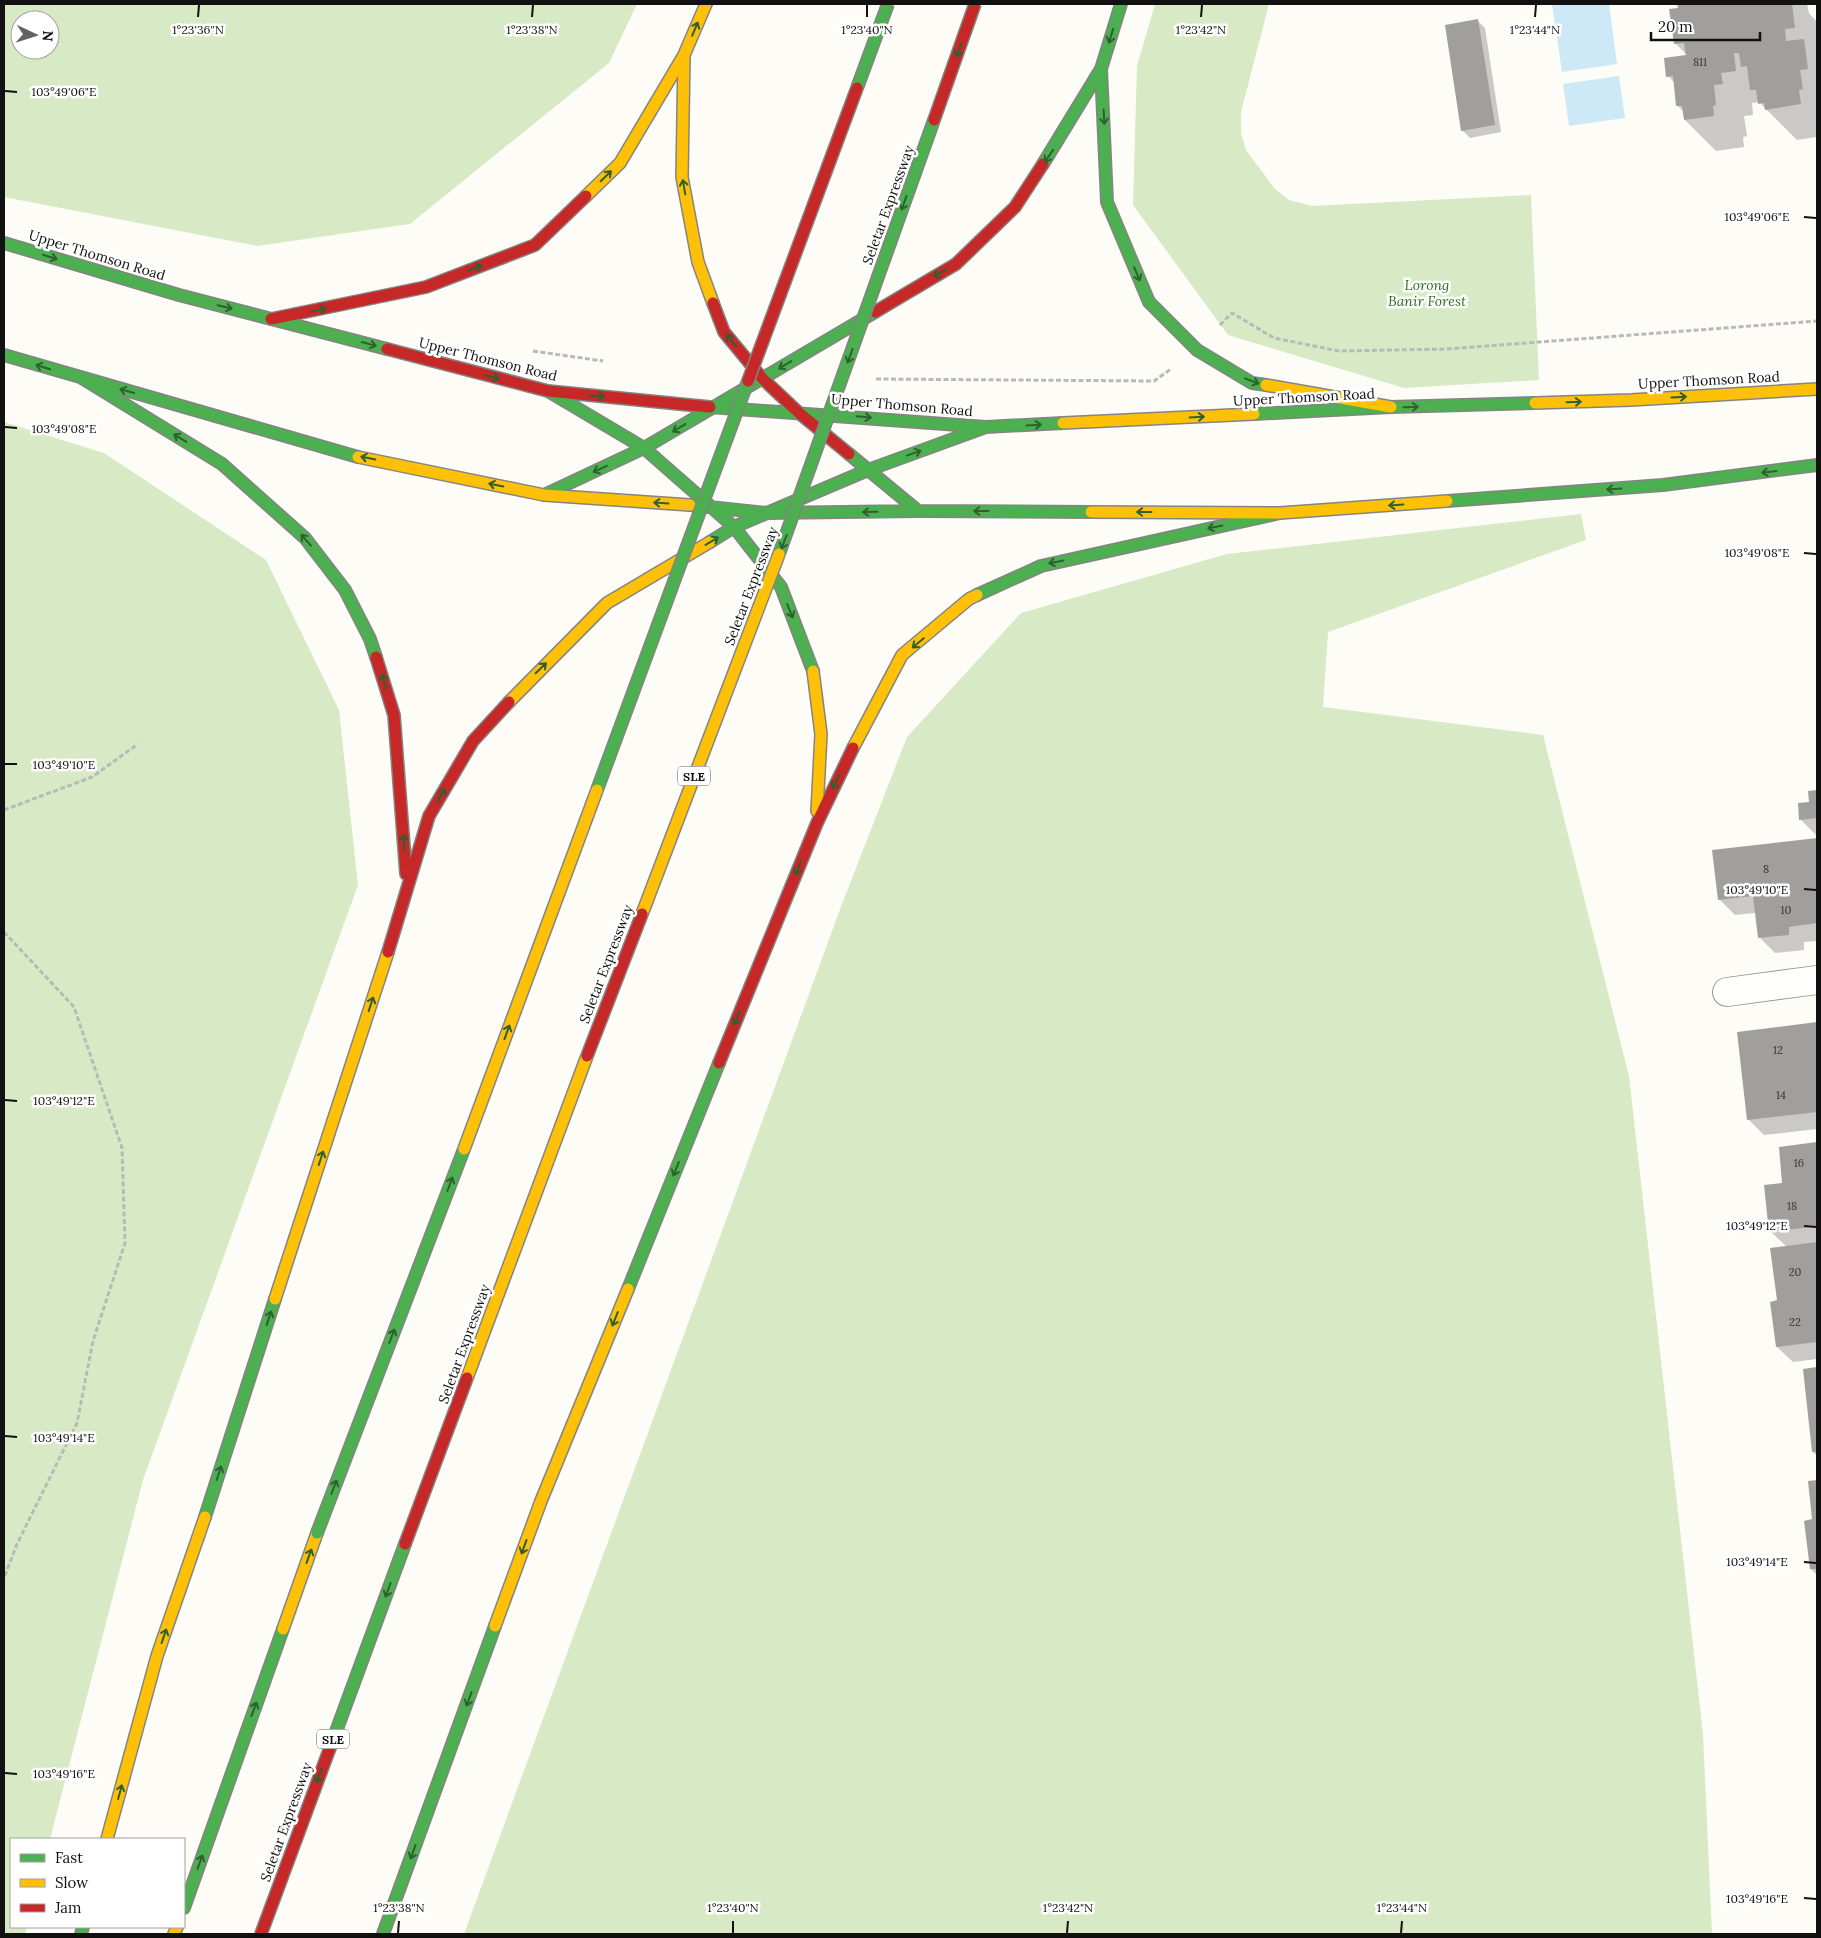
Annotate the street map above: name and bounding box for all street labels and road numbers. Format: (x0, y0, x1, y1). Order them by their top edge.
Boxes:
street label: Seletar Expressway (858, 142, 918, 267)
street label: Upper Thomson Road (26, 226, 168, 284)
street label: Upper Thomson Road (417, 333, 559, 385)
street label: Upper Thomson Road (1638, 367, 1780, 393)
street label: Upper Thomson Road (1233, 384, 1375, 410)
street label: Upper Thomson Road (831, 390, 973, 420)
street label: Seletar Expressway (720, 524, 782, 648)
road number: SLE (678, 766, 710, 786)
street label: Seletar Expressway (575, 902, 637, 1026)
street label: Seletar Expressway (434, 1281, 494, 1406)
road number: SLE (317, 1730, 349, 1748)
street label: Seletar Expressway (256, 1759, 316, 1884)

